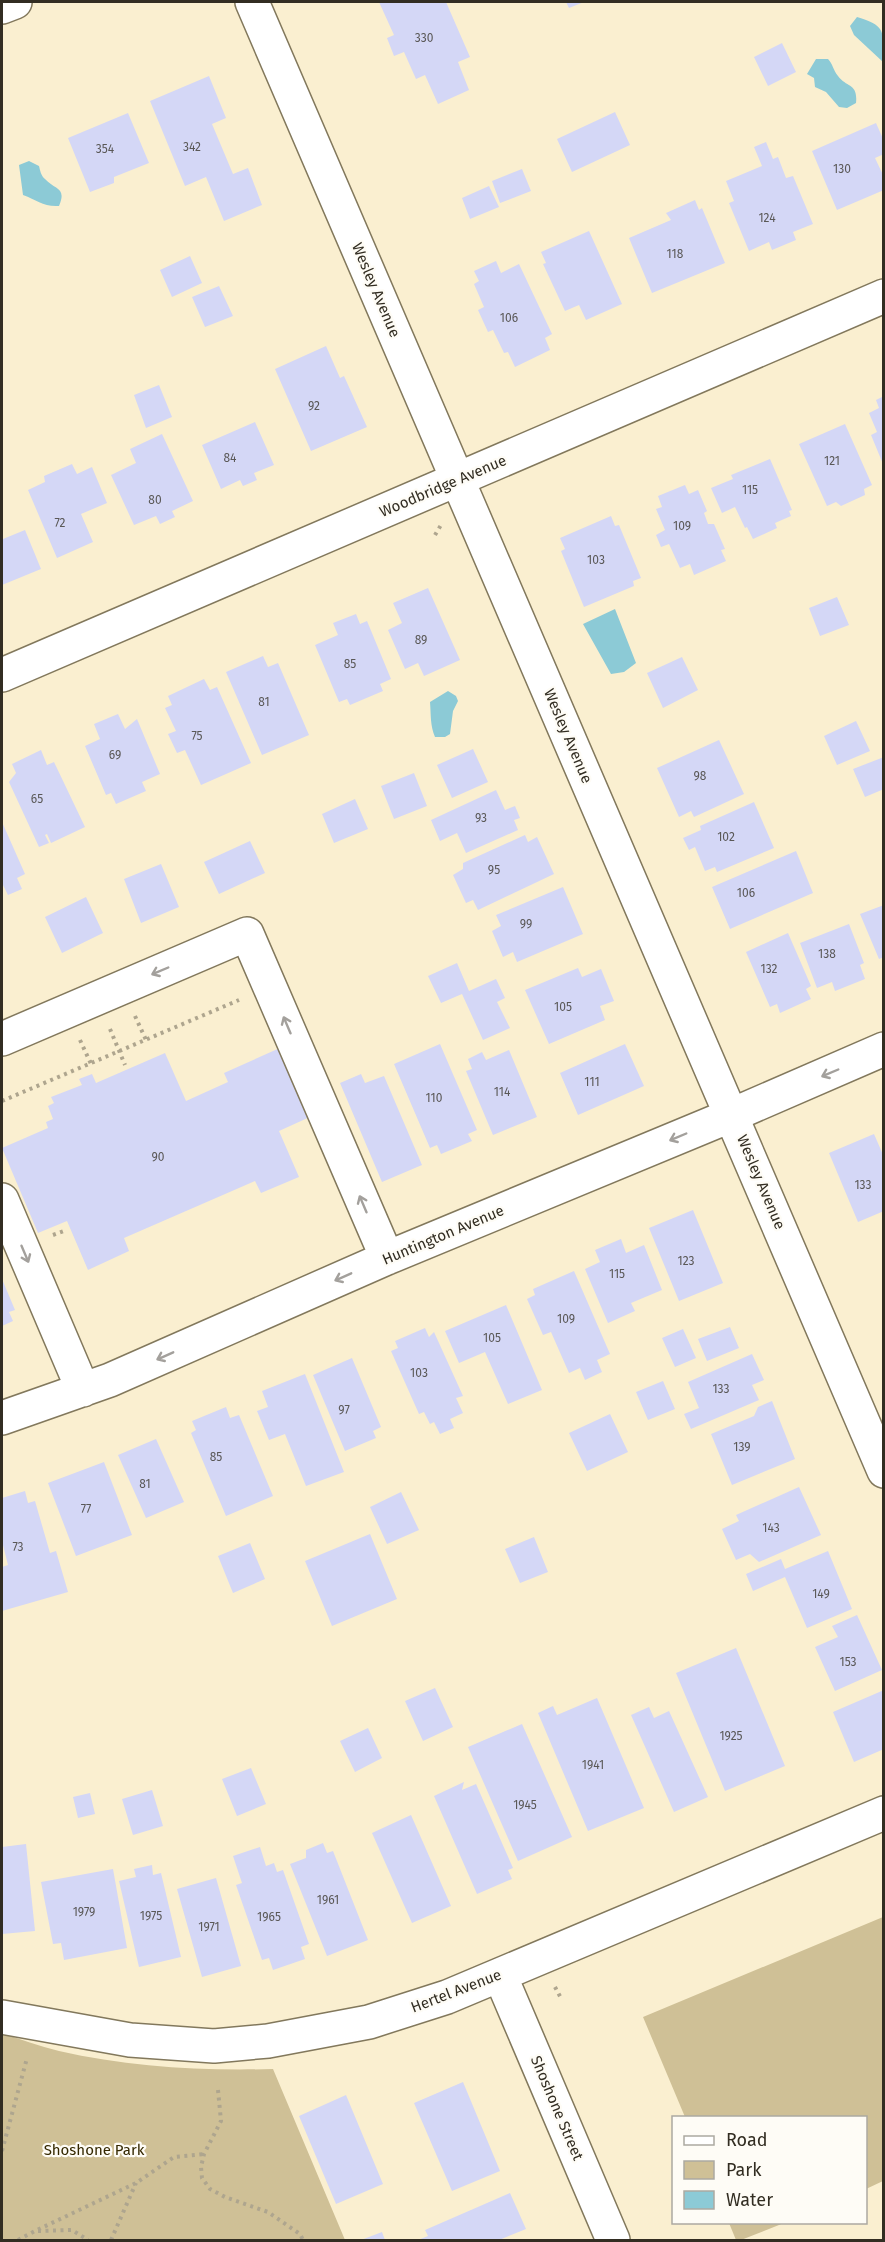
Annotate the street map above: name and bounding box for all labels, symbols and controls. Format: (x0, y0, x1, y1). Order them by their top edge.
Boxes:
house number: 330 (415, 31, 434, 45)
house number: 342 (183, 140, 201, 154)
house number: 354 (96, 142, 115, 156)
house number: 130 (833, 162, 851, 176)
house number: 124 (758, 211, 776, 225)
street label: Wesley Avenue (348, 240, 404, 340)
house number: 118 (667, 247, 684, 261)
house number: 106 (500, 311, 518, 325)
house number: 92 (308, 399, 320, 413)
house number: 84 (224, 451, 237, 465)
street label: Woodbridge Avenue (377, 451, 509, 521)
house number: 121 (824, 454, 840, 468)
house number: 115 (742, 483, 758, 497)
house number: 80 (148, 493, 162, 507)
house number: 72 (54, 516, 66, 530)
house number: 109 (673, 519, 691, 533)
house number: 103 (587, 553, 605, 567)
house number: 89 (415, 633, 427, 647)
house number: 85 (344, 657, 356, 671)
street label: Wesley Avenue (540, 686, 596, 786)
house number: 81 (258, 695, 270, 709)
house number: 75 (191, 729, 203, 743)
house number: 69 (109, 748, 121, 762)
house number: 98 (694, 769, 707, 783)
house number: 65 (31, 792, 43, 806)
house number: 93 (475, 811, 487, 825)
house number: 102 (717, 830, 735, 844)
house number: 95 (488, 863, 500, 877)
house number: 106 (737, 886, 755, 900)
house number: 99 (520, 917, 532, 931)
house number: 138 (818, 947, 836, 961)
house number: 132 (760, 962, 778, 976)
one-way arrow (151, 966, 169, 977)
house number: 105 (554, 1000, 572, 1014)
one-way arrow (280, 1016, 291, 1034)
one-way arrow (821, 1067, 839, 1079)
house number: 111 (584, 1075, 600, 1089)
house number: 114 (494, 1085, 511, 1099)
house number: 110 (426, 1091, 443, 1105)
one-way arrow (669, 1132, 688, 1143)
street label: Wesley Avenue (733, 1132, 789, 1232)
house number: 90 (152, 1150, 165, 1164)
house number: 133 (854, 1178, 872, 1192)
one-way arrow (357, 1196, 369, 1214)
street label: Huntington Avenue (379, 1201, 507, 1269)
one-way arrow (19, 1244, 31, 1262)
house number: 123 (677, 1254, 695, 1268)
house number: 115 (609, 1267, 625, 1281)
one-way arrow (334, 1273, 352, 1284)
house number: 109 (557, 1312, 575, 1326)
house number: 105 (483, 1331, 501, 1345)
one-way arrow (156, 1351, 174, 1362)
house number: 103 (410, 1366, 428, 1380)
house number: 133 (712, 1382, 730, 1396)
house number: 97 (338, 1403, 350, 1417)
house number: 139 (733, 1440, 751, 1454)
house number: 85 (210, 1450, 222, 1464)
house number: 81 (139, 1477, 151, 1491)
house number: 77 (81, 1502, 91, 1516)
house number: 143 (762, 1521, 780, 1535)
house number: 73 (12, 1540, 24, 1554)
house number: 149 (812, 1587, 830, 1601)
house number: 153 (839, 1655, 857, 1669)
house number: 1925 (719, 1729, 743, 1743)
house number: 1941 (582, 1758, 604, 1772)
house number: 1945 (513, 1798, 537, 1812)
house number: 1961 (317, 1893, 339, 1907)
house number: 1979 (73, 1905, 95, 1919)
house number: 1975 (140, 1909, 162, 1923)
house number: 1965 (257, 1910, 281, 1924)
house number: 1971 (198, 1920, 220, 1934)
street label: Hertel Avenue (408, 1965, 504, 2017)
street label: Shoshone Street (527, 2053, 587, 2164)
legend (672, 2116, 867, 2224)
text: Road (726, 2129, 768, 2151)
park label: Shoshone Park (44, 2141, 145, 2159)
text: Park (726, 2159, 762, 2181)
text: Water (726, 2189, 773, 2211)

